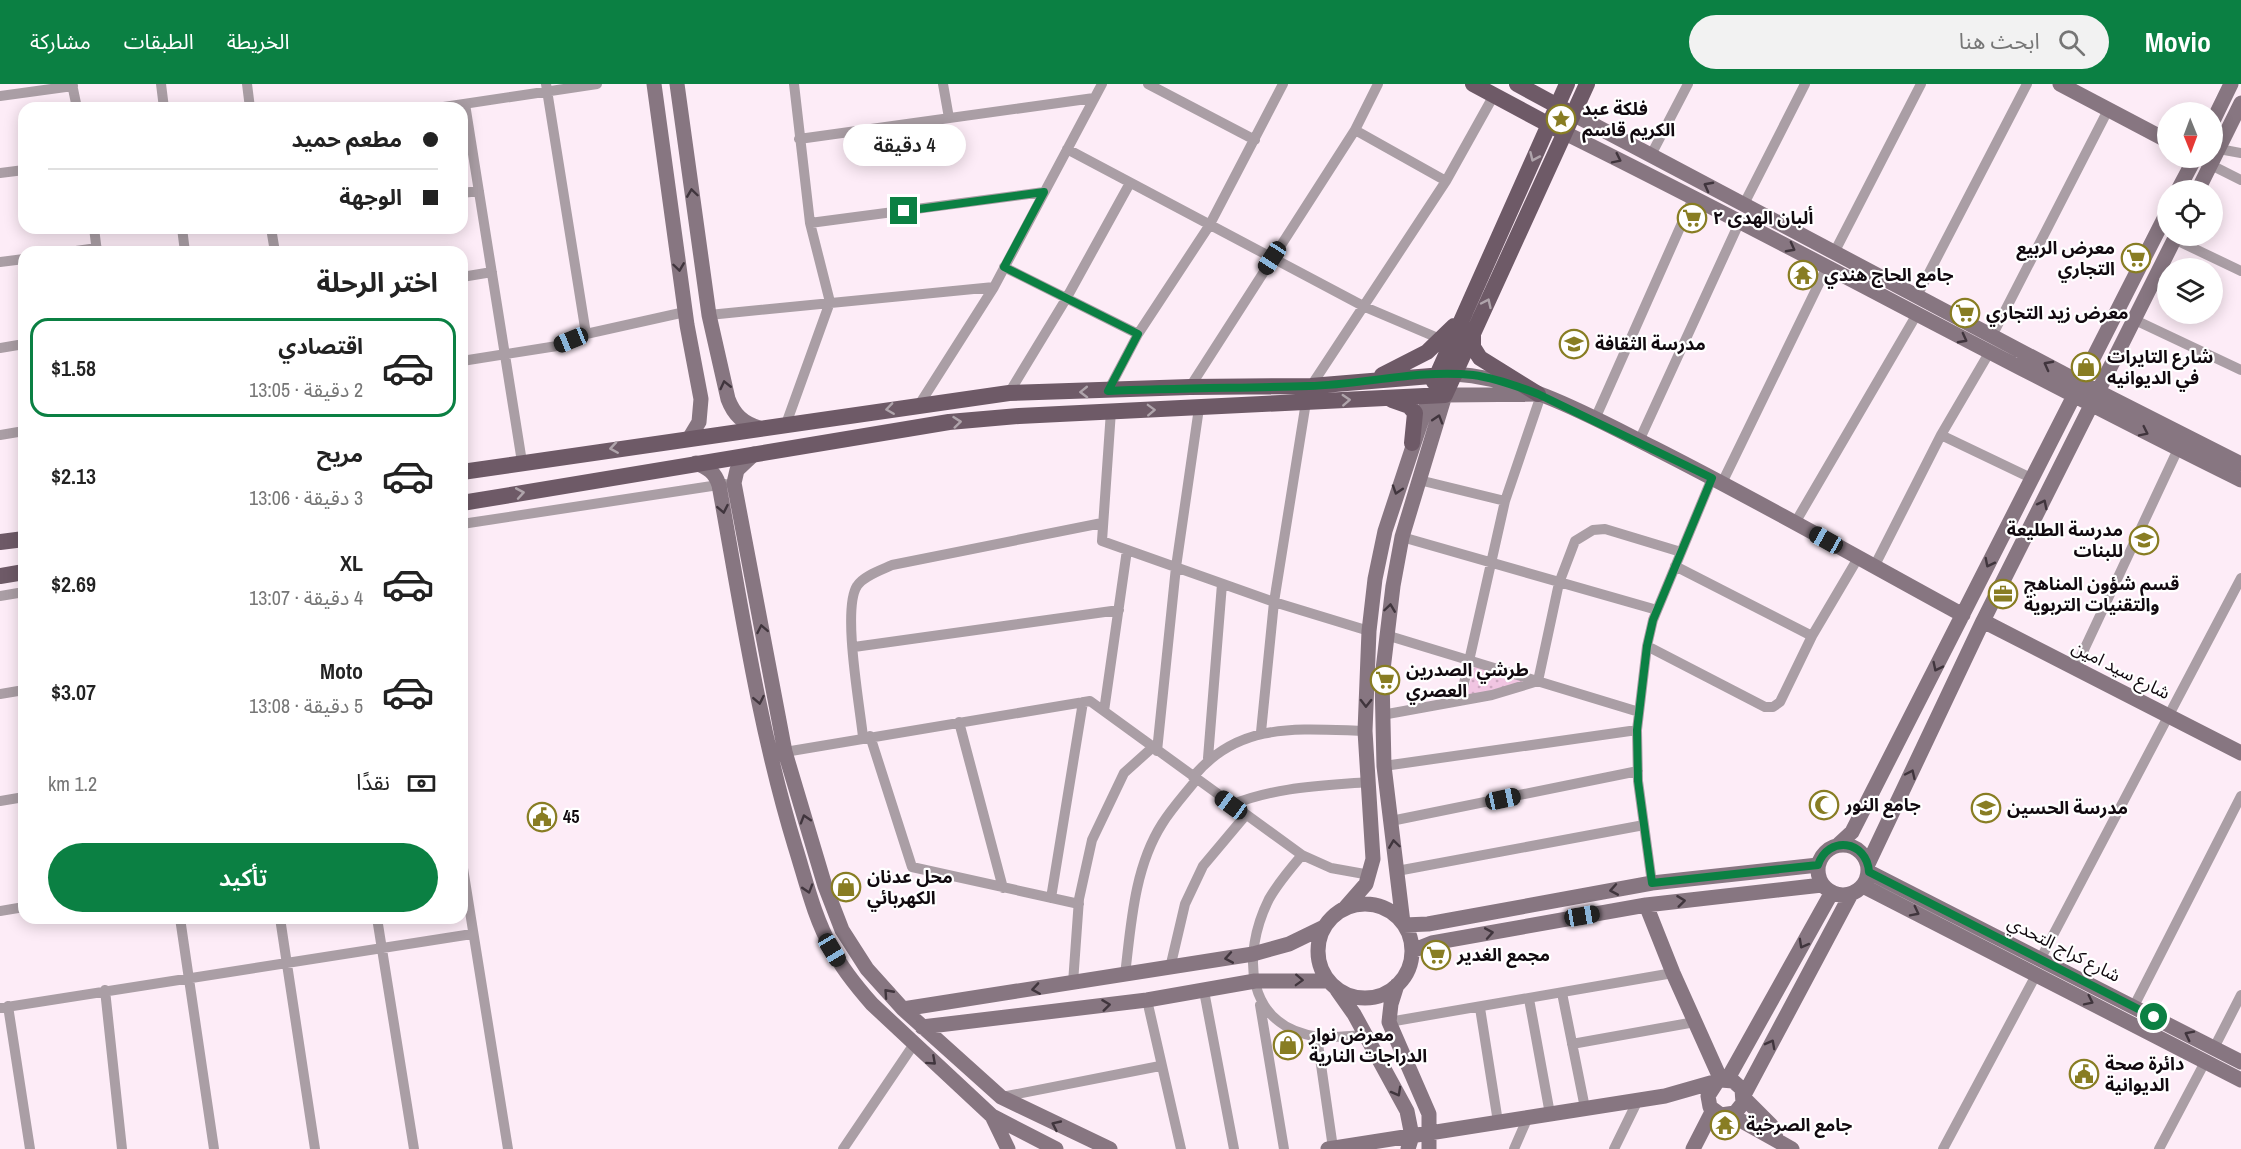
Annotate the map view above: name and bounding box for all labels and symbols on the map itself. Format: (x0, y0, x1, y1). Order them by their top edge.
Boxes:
place label: فلكة عبد الكريم قاسم (1582, 96, 1675, 143)
north arrow (2157, 102, 2223, 168)
place icon: فلكة عبد الكريم قاسم (1545, 103, 1577, 135)
callout: 4 دقيقة (842, 124, 966, 166)
one-way arrow (1529, 150, 1541, 161)
one-way arrow (1611, 151, 1622, 163)
one-way arrow (1704, 181, 1715, 193)
one-way arrow (687, 189, 699, 198)
route end (890, 197, 917, 224)
supermarket icon: ألبان الهدى ٢ (1676, 202, 1708, 234)
place label: ألبان الهدى ٢ (1713, 205, 1813, 230)
place label: معرض الربيع التجاري (2016, 235, 2115, 283)
car (1255, 238, 1289, 278)
one-way arrow (1784, 241, 1795, 252)
supermarket icon: معرض الربيع التجاري (2120, 242, 2152, 274)
temple icon: جامع الحاج هندي (1787, 259, 1819, 291)
one-way arrow (673, 262, 685, 271)
place label: جامع الحاج هندي (1824, 262, 1954, 289)
supermarket icon: معرض زيد التجاري (1949, 297, 1981, 329)
one-way arrow (1479, 299, 1491, 310)
place label: معرض زيد التجاري (1986, 300, 2129, 327)
car (551, 325, 591, 355)
school or university icon: مدرسة الثقافة (1558, 328, 1590, 360)
place label: مدرسة الثقافة (1595, 331, 1706, 356)
one-way arrow (1957, 332, 1967, 343)
place label: شارع التايرات في الديوانيه (2107, 344, 2213, 392)
shop icon: شارع التايرات في الديوانيه (2070, 351, 2102, 383)
one-way arrow (2043, 361, 2054, 372)
one-way arrow (720, 381, 733, 391)
one-way arrow (1079, 385, 1088, 398)
one-way arrow (1341, 394, 1350, 407)
one-way arrow (885, 403, 895, 415)
one-way arrow (1147, 403, 1156, 416)
one-way arrow (1431, 414, 1443, 425)
one-way arrow (952, 416, 961, 429)
one-way arrow (2138, 425, 2149, 437)
one-way arrow (609, 442, 618, 454)
one-way arrow (1392, 484, 1405, 495)
one-way arrow (514, 487, 524, 500)
one-way arrow (2036, 500, 2047, 510)
one-way arrow (717, 504, 729, 513)
place label: مدرسة الطليعة للبنات (2007, 517, 2123, 563)
car (1806, 523, 1846, 557)
school or university icon: مدرسة الطليعة للبنات (2128, 524, 2160, 556)
one-way arrow (1985, 556, 1996, 567)
place label: قسم شؤون المناهج والتقنيات التربوية (2024, 571, 2179, 617)
office icon: قسم شؤون المناهج والتقنيات التربوية (1987, 578, 2019, 610)
one-way arrow (1383, 603, 1395, 613)
one-way arrow (756, 624, 769, 634)
street label: شارع سيد امين (2067, 634, 2175, 707)
place label: طرشي الصدرين العصري (1406, 657, 1529, 705)
one-way arrow (1933, 661, 1944, 671)
supermarket icon: طرشي الصدرين العصري (1369, 664, 1401, 696)
one-way arrow (752, 695, 765, 705)
one-way arrow (1359, 698, 1372, 707)
one-way arrow (1904, 769, 1916, 780)
car (1484, 786, 1522, 812)
car (1211, 787, 1251, 823)
mosque icon: جامع النور (1808, 789, 1840, 821)
place label: جامع النور (1844, 792, 1921, 818)
school or university icon: مدرسة الحسين (1970, 792, 2002, 824)
place label: مدرسة الحسين (2007, 795, 2128, 820)
public building icon: 45 (526, 801, 558, 833)
place label: 45 (563, 804, 579, 829)
one-way arrow (800, 814, 812, 825)
one-way arrow (1388, 839, 1400, 848)
place label: محل عدنان الكهربائي (867, 864, 953, 912)
shop icon: محل عدنان الكهربائي (830, 871, 862, 903)
one-way arrow (801, 883, 813, 894)
one-way arrow (1609, 883, 1619, 896)
one-way arrow (1677, 895, 1686, 908)
car (1563, 904, 1601, 928)
one-way arrow (1909, 905, 1920, 917)
street label: شارع كراج التحدي (2003, 909, 2125, 990)
one-way arrow (1484, 927, 1494, 940)
car (815, 930, 849, 970)
one-way arrow (1799, 937, 1810, 948)
supermarket icon: مجمع الغدير (1420, 939, 1452, 971)
place label: مجمع الغدير (1456, 942, 1550, 968)
one-way arrow (1224, 951, 1234, 964)
one-way arrow (1294, 973, 1303, 986)
one-way arrow (1032, 982, 1042, 995)
one-way arrow (884, 989, 895, 999)
one-way arrow (2082, 994, 2093, 1005)
one-way arrow (1101, 999, 1110, 1012)
route start (2140, 1003, 2167, 1030)
place label: معرض نوار الدراجات النارية (1308, 1022, 1427, 1068)
shop icon: معرض نوار الدراجات النارية (1272, 1029, 1304, 1061)
one-way arrow (2185, 1031, 2195, 1042)
one-way arrow (1764, 1039, 1775, 1050)
place label: دائرة صحة الديوانية (2105, 1051, 2184, 1097)
one-way arrow (926, 1054, 936, 1065)
public building icon: دائرة صحة الديوانية (2068, 1058, 2100, 1090)
one-way arrow (1390, 1086, 1401, 1096)
temple icon: جامع الصرخية (1709, 1109, 1741, 1141)
place label: جامع الصرخية (1746, 1112, 1852, 1138)
one-way arrow (1052, 1120, 1063, 1132)

